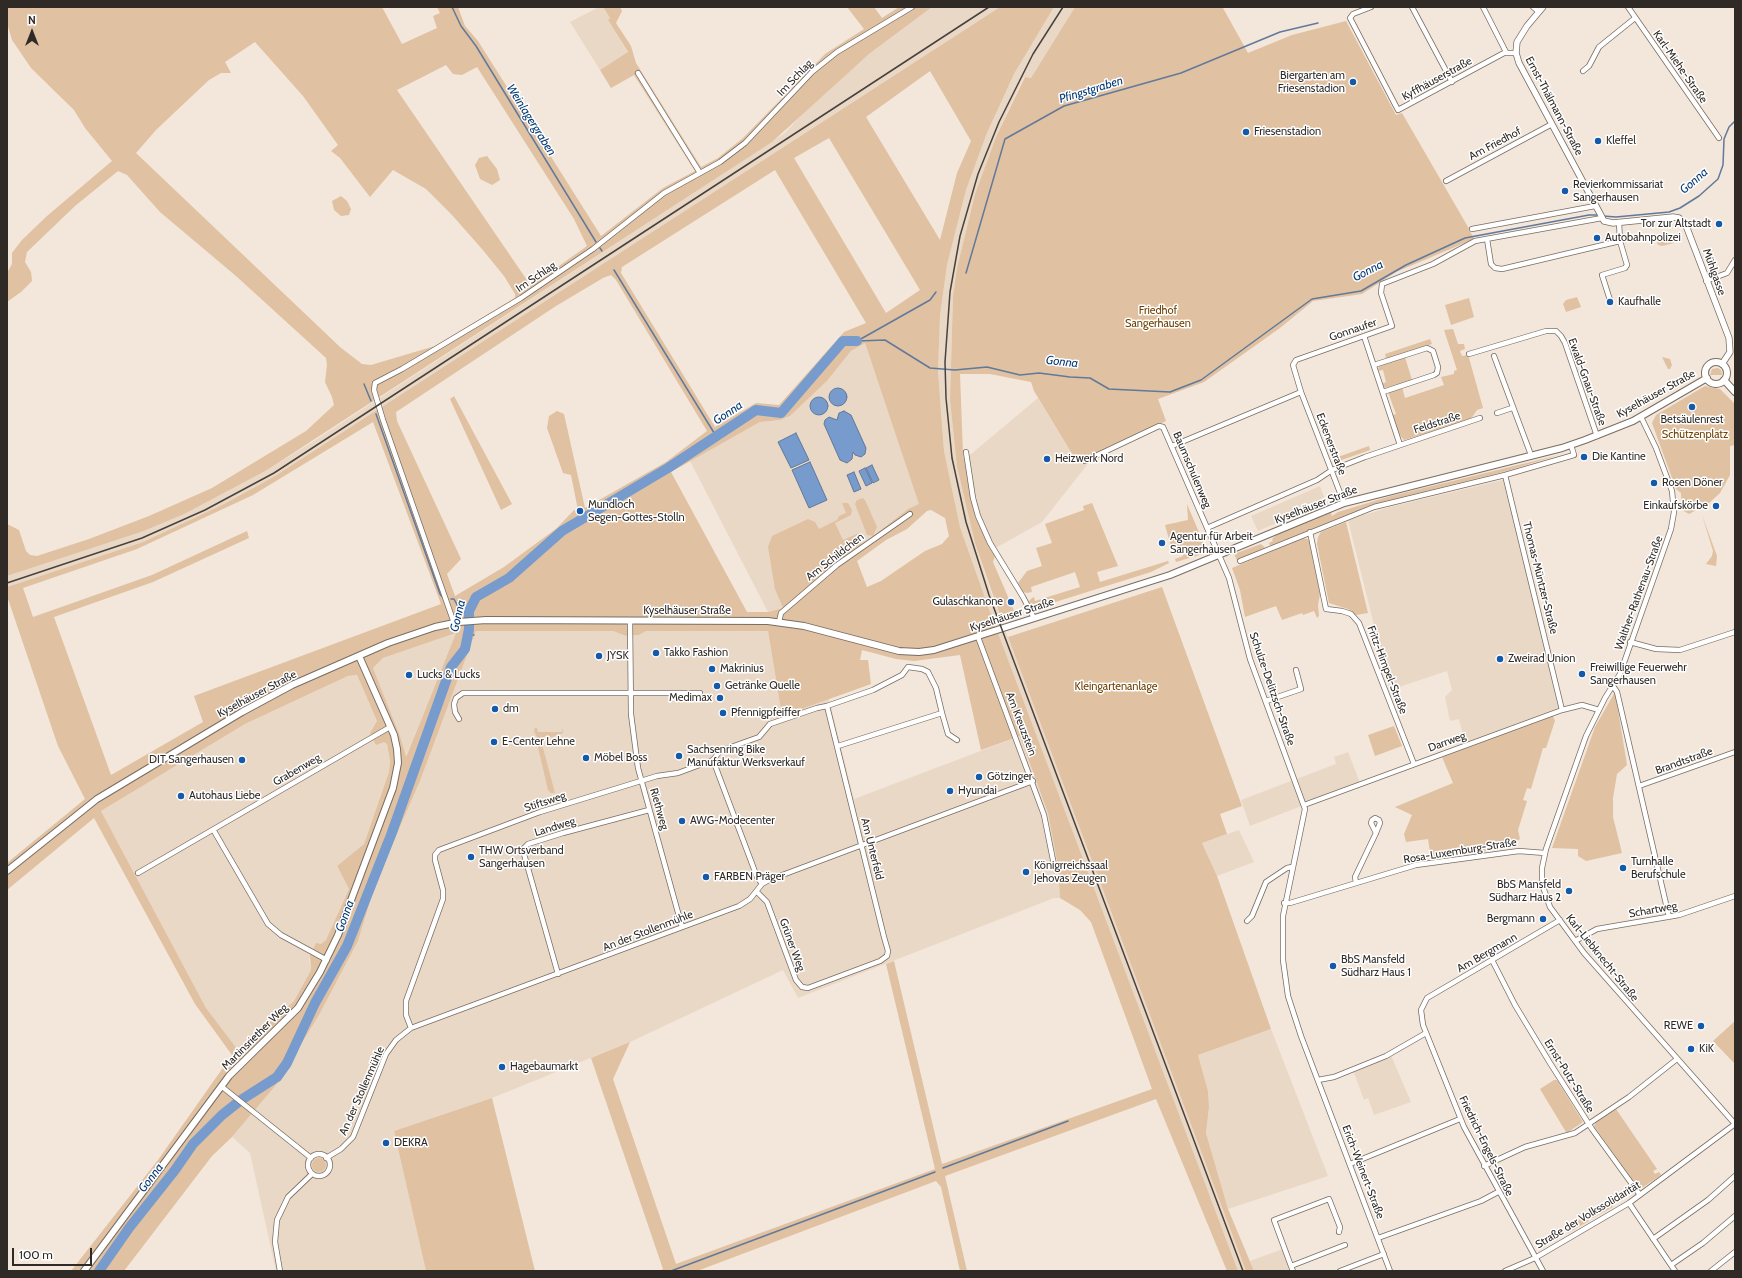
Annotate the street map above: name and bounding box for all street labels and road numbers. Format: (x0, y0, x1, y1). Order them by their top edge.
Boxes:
street label: Karl-Miehe-Straße (1650, 28, 1710, 106)
street label: Kyffhäuserstraße (1400, 54, 1474, 104)
street label: Ernst-Thälmann-Straße (1522, 54, 1586, 158)
street label: Im Schlag (774, 57, 816, 99)
street label: Am Friedhof (1467, 125, 1523, 163)
street label: Mühlgasse (1699, 247, 1729, 297)
street label: Im Schlag (513, 259, 559, 295)
street label: Gonnaufer (1328, 316, 1378, 344)
street label: Ewald-Gnau-Straße (1565, 336, 1609, 428)
street label: Kyselhäuser Straße (1614, 367, 1698, 421)
street label: Feldstraße (1412, 409, 1462, 437)
street label: Eckenerstraße (1313, 411, 1349, 477)
street label: Baumschulenweg (1170, 430, 1214, 510)
street label: Kyselhäuser Straße (1273, 483, 1359, 527)
street label: Thomas-Müntzer-Straße (1520, 520, 1560, 636)
street label: Am Schildchen (803, 530, 867, 584)
street label: Walther-Rathenau-Straße (1612, 534, 1666, 652)
street label: Kyselhäuser Straße (968, 595, 1056, 635)
street label: Kyselhäuser Straße (643, 604, 731, 618)
street label: Fritz-Himpel-Straße (1364, 624, 1410, 716)
street label: Schulze-Delitzsch-Straße (1246, 631, 1298, 747)
street label: Kyselhäuser Straße (215, 668, 299, 720)
street label: Am Kreuzstein (1003, 690, 1039, 758)
street label: Darrweg (1426, 729, 1468, 755)
street label: Brandtstraße (1654, 745, 1714, 777)
street label: Grabenweg (271, 751, 323, 789)
street label: Riethweg (647, 786, 671, 832)
street label: Stiftsweg (522, 789, 568, 815)
street label: Landweg (533, 815, 577, 839)
street label: Am Unterfeld (858, 817, 886, 881)
street label: Rosa-Luxemburg-Straße (1403, 836, 1517, 866)
street label: Schartweg (1628, 899, 1678, 921)
street label: An der Stollenmühle (601, 908, 695, 954)
street label: Karl-Liebknecht-Straße (1563, 912, 1641, 1004)
street label: Grüner Weg (776, 917, 808, 973)
street label: Am Bergmann (1455, 930, 1519, 976)
street label: Martinsriether Weg (219, 1001, 291, 1073)
street label: Ernst-Putz-Straße (1541, 1037, 1597, 1115)
street label: An der Stollenmühle (337, 1045, 387, 1137)
street label: Friedrich-Engels-Straße (1456, 1094, 1516, 1198)
street label: Erich-Weinert-Straße (1339, 1123, 1387, 1221)
street label: Straße der Volkssolidarität (1533, 1178, 1643, 1252)

